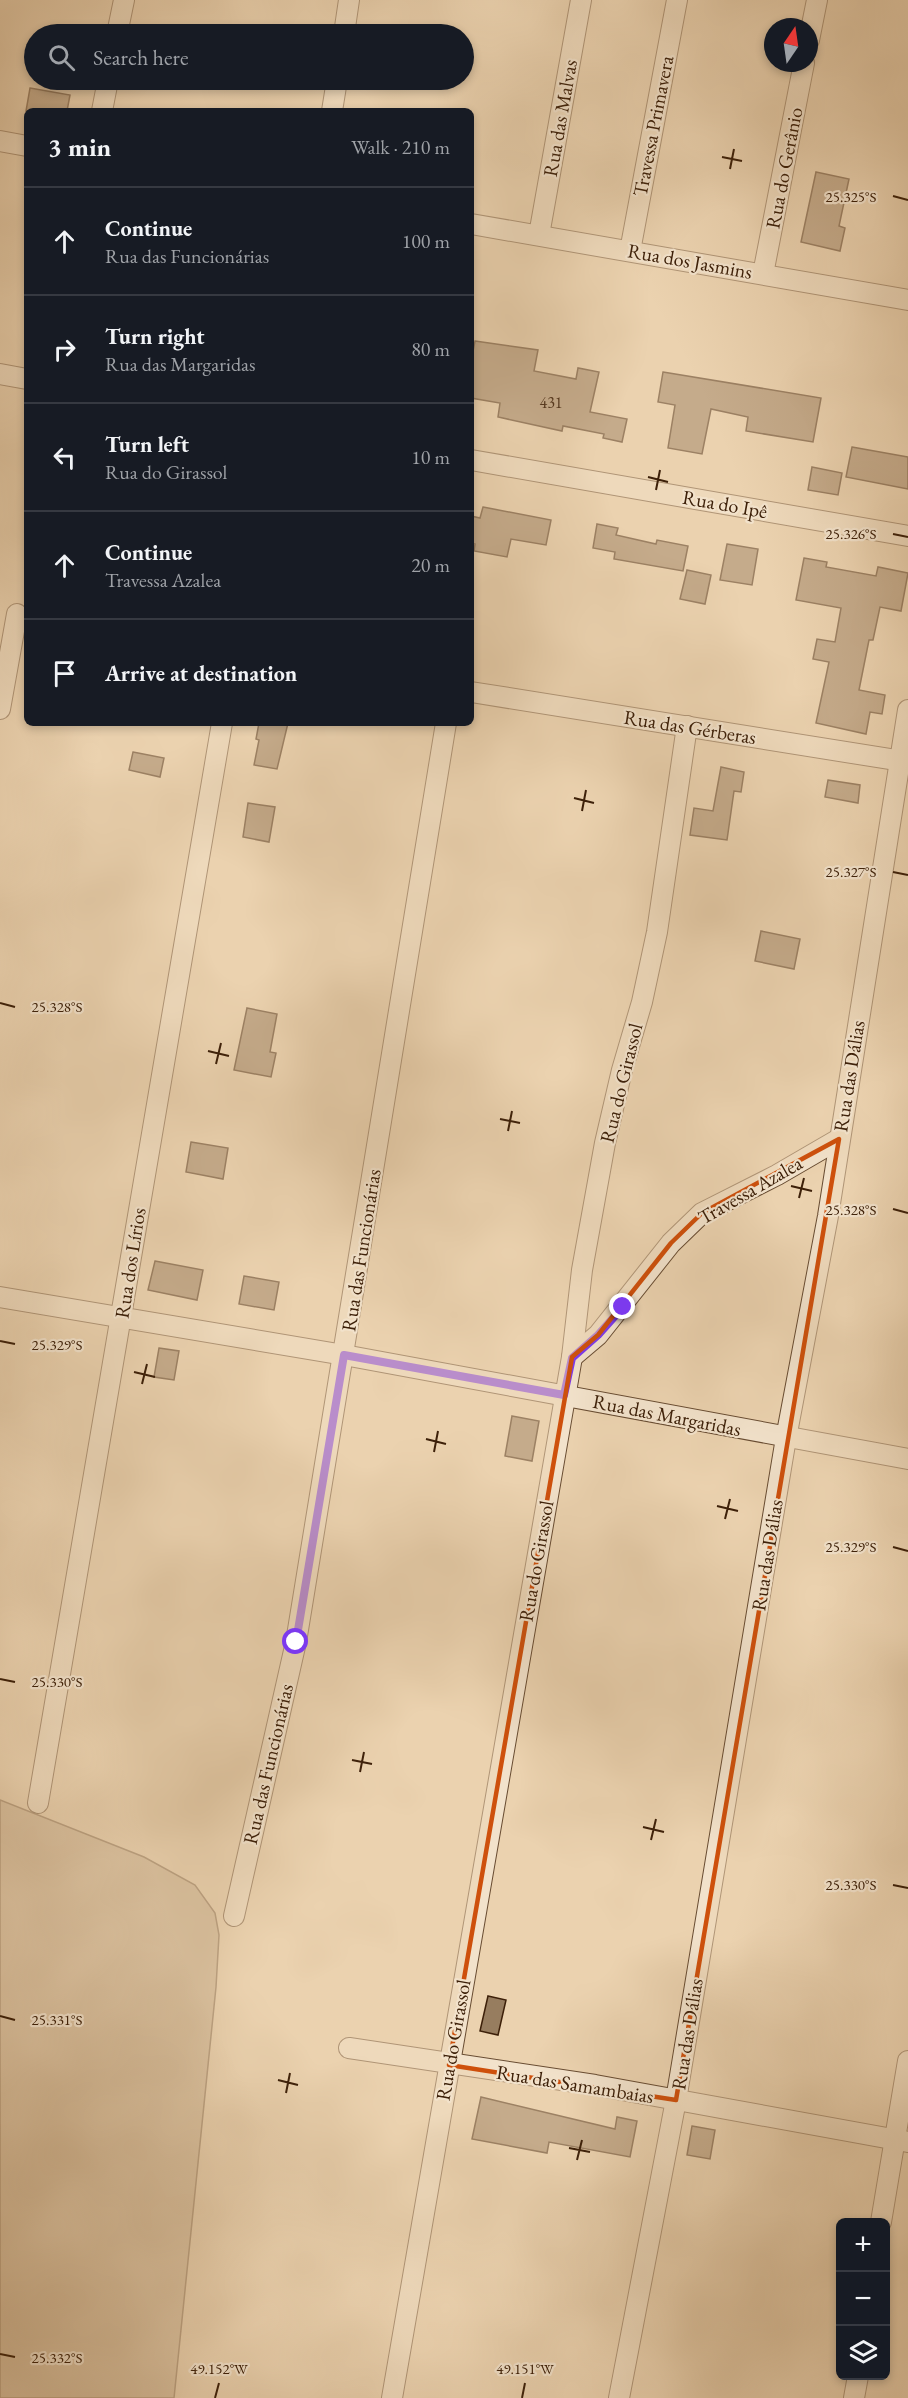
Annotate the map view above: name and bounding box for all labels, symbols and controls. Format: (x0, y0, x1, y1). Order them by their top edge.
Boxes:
north arrow (764, 18, 818, 72)
search box (24, 24, 474, 90)
icon: search (45, 41, 78, 74)
text: Search here (93, 43, 188, 72)
street label: Travessa Primavera (627, 53, 679, 199)
street label: Rua das Malvas (537, 57, 583, 179)
street label: Rua do Gerânio (759, 105, 809, 231)
text: 3 min (48, 130, 111, 164)
text: Walk · 210 m (351, 134, 450, 160)
text: 25.325°S (826, 187, 876, 206)
text: Continue (105, 214, 192, 243)
icon: ahead (48, 225, 81, 258)
text: 100 m (402, 228, 450, 254)
street label: Rua dos Jasmins (626, 237, 754, 285)
text: Rua das Funcionárias (105, 243, 269, 269)
text: Turn right (105, 322, 204, 351)
icon: right (48, 333, 81, 366)
text: 80 m (411, 336, 450, 362)
text: Rua das Margaridas (105, 351, 255, 377)
house number: 431 (539, 392, 563, 413)
text: Turn left (105, 430, 189, 459)
icon: left (48, 441, 81, 474)
text: 10 m (411, 444, 450, 470)
text: Rua do Girassol (105, 459, 227, 485)
street label: Rua do Ipê (681, 484, 770, 524)
text: 25.326°S (826, 524, 876, 543)
text: Continue (105, 538, 192, 567)
icon: ahead (48, 549, 81, 582)
text: 20 m (411, 552, 450, 578)
text: Travessa Azalea (105, 567, 221, 593)
icon: arrive (48, 657, 81, 690)
text: Arrive at destination (105, 659, 297, 688)
street label: Rua das Gérberas (622, 704, 758, 750)
text: 25.327°S (826, 862, 876, 881)
text: 25.328°S (32, 997, 82, 1016)
street label: Rua das Dálias (827, 1018, 871, 1134)
street label: Rua do Girassol (594, 1020, 648, 1145)
street label: Travessa Azalea (693, 1150, 807, 1230)
street label: Rua das Funcionárias (335, 1167, 387, 1333)
text: 25.328°S (826, 1200, 876, 1219)
street label: Rua dos Lírios (108, 1206, 152, 1320)
route end (609, 1293, 635, 1319)
text: 25.329°S (32, 1335, 82, 1354)
street label: Rua das Margaridas (591, 1388, 743, 1442)
street label: Rua das Dálias (745, 1497, 789, 1613)
street label: Rua do Girassol (513, 1498, 559, 1623)
text: 25.329°S (826, 1537, 876, 1556)
route start (282, 1628, 308, 1654)
text: 25.330°S (32, 1672, 82, 1691)
street label: Rua das Funcionárias (237, 1681, 299, 1847)
text: 25.330°S (826, 1875, 876, 1894)
street label: Rua das Dálias (665, 1976, 709, 2092)
street label: Rua do Girassol (430, 1977, 476, 2102)
text: 25.331°S (32, 2010, 82, 2029)
street label: Rua das Samambaias (494, 2059, 656, 2109)
map controls (836, 2218, 890, 2380)
button: + (836, 2218, 890, 2272)
button: − (836, 2272, 890, 2326)
button: layers (836, 2326, 890, 2380)
text: 25.332°S (32, 2348, 82, 2367)
text: 49.152°W (190, 2359, 248, 2378)
text: 49.151°W (496, 2359, 554, 2378)

